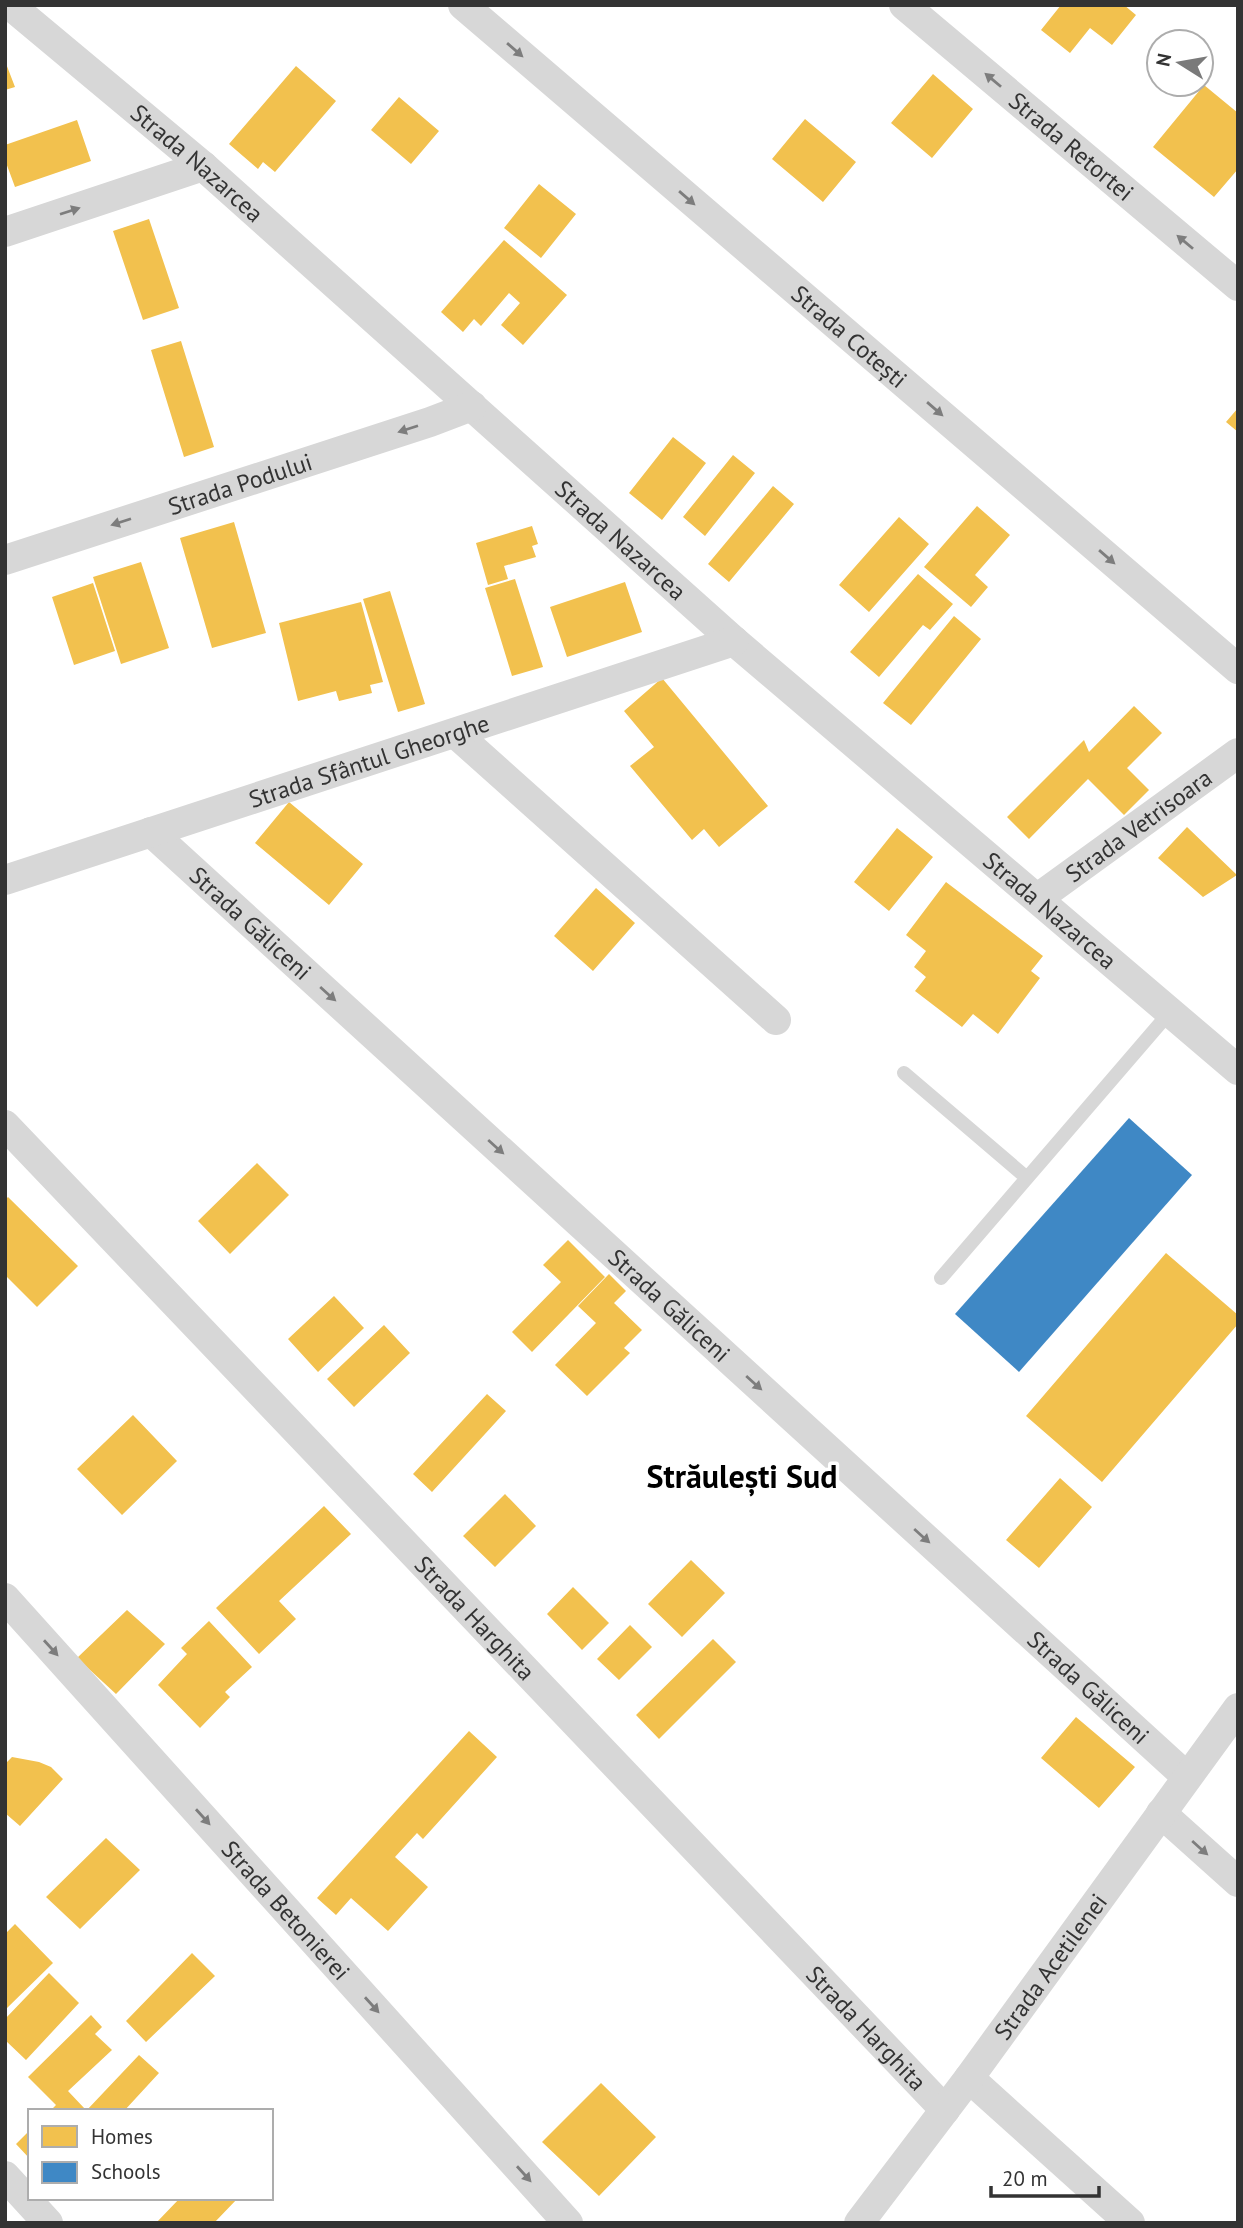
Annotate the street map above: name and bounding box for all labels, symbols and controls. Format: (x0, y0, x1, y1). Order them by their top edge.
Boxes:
north arrow (1145, 28, 1215, 98)
one-way arrow (506, 42, 523, 57)
text: N (1150, 51, 1176, 68)
one-way arrow (984, 73, 1001, 88)
street label: Strada Retortei (1003, 85, 1140, 207)
street label: Strada Nazarcea (125, 97, 270, 228)
one-way arrow (679, 190, 696, 205)
one-way arrow (60, 205, 81, 216)
one-way arrow (1177, 235, 1194, 250)
street label: Strada Cotești (785, 278, 914, 394)
one-way arrow (926, 401, 943, 416)
one-way arrow (397, 424, 418, 435)
street label: Strada Podului (164, 446, 316, 522)
street label: Strada Nazarcea (549, 473, 693, 607)
one-way arrow (111, 517, 132, 528)
one-way arrow (1099, 549, 1116, 564)
street label: Strada Sfântul Gheorghe (245, 707, 493, 815)
street label: Strada Vetrisoara (1059, 762, 1218, 889)
street label: Strada Nazarcea (977, 845, 1123, 976)
street label: Strada Găliceni (183, 860, 318, 986)
one-way arrow (319, 985, 336, 1001)
one-way arrow (487, 1139, 505, 1155)
street label: Strada Găliceni (602, 1242, 737, 1369)
one-way arrow (745, 1375, 763, 1391)
district label: Străulești Sud (647, 1455, 837, 1497)
one-way arrow (913, 1528, 930, 1544)
street label: Strada Harghita (408, 1549, 542, 1687)
street label: Strada Găliceni (1021, 1624, 1156, 1751)
one-way arrow (43, 1639, 59, 1657)
one-way arrow (195, 1809, 210, 1826)
street label: Strada Betonierei (215, 1834, 357, 1986)
one-way arrow (1191, 1840, 1208, 1855)
street label: Strada Acetilenei (987, 1887, 1114, 2046)
street label: Strada Harghita (800, 1959, 933, 2097)
one-way arrow (364, 1996, 380, 2014)
legend (28, 2109, 273, 2200)
text: Homes (91, 2123, 153, 2150)
scale bar (991, 2154, 1100, 2198)
text: Schools (91, 2158, 161, 2185)
one-way arrow (516, 2165, 532, 2183)
text: 20 m (1002, 2165, 1048, 2192)

